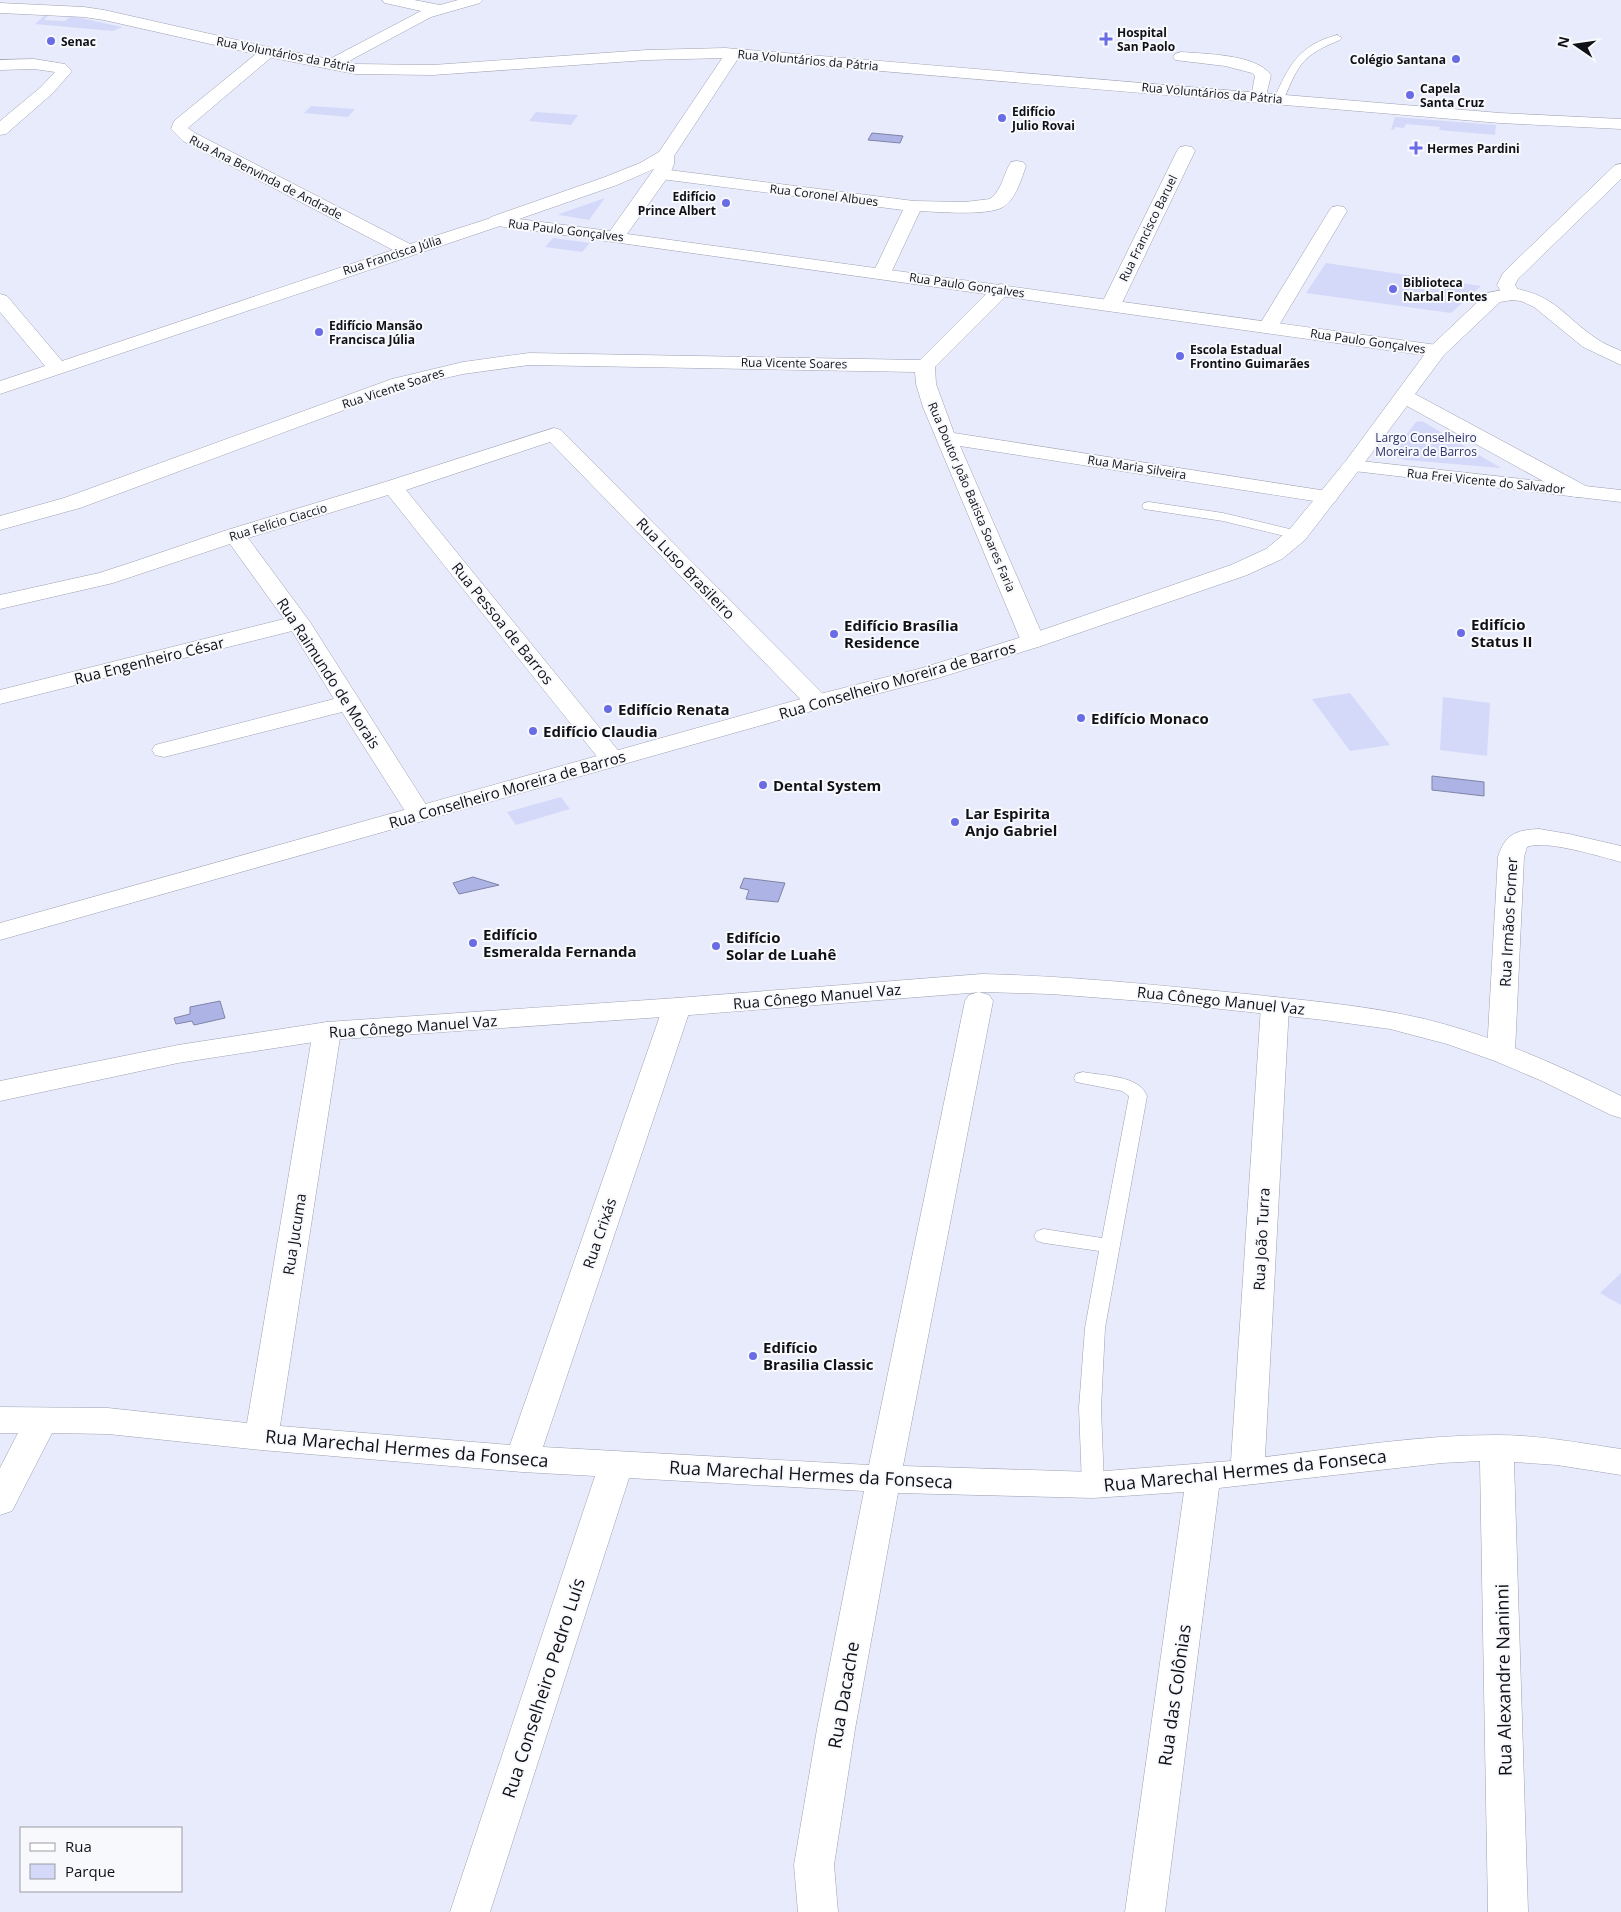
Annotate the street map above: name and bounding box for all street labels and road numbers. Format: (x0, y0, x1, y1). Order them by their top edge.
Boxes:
street label: Rua Voluntários da Pátria (215, 32, 357, 76)
street label: Rua Voluntários da Pátria (737, 45, 879, 75)
street label: Rua Voluntários da Pátria (1141, 78, 1283, 108)
street label: Rua Ana Benvinda de Andrade (187, 131, 346, 223)
street label: Rua Francisco Baruel (1115, 172, 1181, 284)
street label: Rua Coronel Albues (769, 180, 880, 210)
street label: Rua Paulo Gonçalves (507, 214, 625, 246)
street label: Rua Francisca Júlia (340, 231, 444, 279)
street label: Rua Paulo Gonçalves (908, 268, 1026, 302)
street label: Rua Paulo Gonçalves (1309, 324, 1427, 358)
street label: Rua Vicente Soares (741, 354, 848, 372)
street label: Rua Vicente Soares (340, 363, 447, 413)
street label: Rua Doutor João Batista Soares Faria (924, 399, 1020, 595)
street label: Rua Maria Silveira (1086, 451, 1188, 483)
street label: Rua Frei Vicente do Salvador (1406, 464, 1566, 498)
street label: Rua Felício Ciaccio (227, 499, 329, 545)
street label: Rua Luso Brasileiro (632, 513, 740, 623)
street label: Rua Pessoa de Barros (448, 558, 558, 688)
street label: Rua Raimundo de Morais (273, 594, 385, 752)
street label: Rua Engenheiro César (72, 632, 226, 688)
street label: Rua Conselheiro Moreira de Barros (776, 637, 1018, 723)
street label: Rua Conselheiro Moreira de Barros (386, 746, 628, 832)
street label: Rua Irmãos Forner (1495, 857, 1521, 987)
street label: Rua Cônego Manuel Vaz (732, 979, 902, 1013)
street label: Rua Cônego Manuel Vaz (1136, 981, 1306, 1019)
street label: Rua Cônego Manuel Vaz (328, 1010, 498, 1042)
street label: Rua João Turra (1248, 1187, 1274, 1291)
street label: Rua Jucuma (278, 1192, 310, 1276)
street label: Rua Crixás (578, 1195, 620, 1271)
street label: Rua Marechal Hermes da Fonseca (264, 1424, 550, 1472)
street label: Rua Marechal Hermes da Fonseca (1102, 1443, 1388, 1497)
street label: Rua Marechal Hermes da Fonseca (668, 1455, 954, 1493)
street label: Rua Conselheiro Pedro Luís (496, 1575, 590, 1801)
street label: Rua Alexandre Naninni (1489, 1584, 1517, 1776)
street label: Rua das Colônias (1152, 1623, 1196, 1767)
street label: Rua Dacache (822, 1640, 864, 1750)

